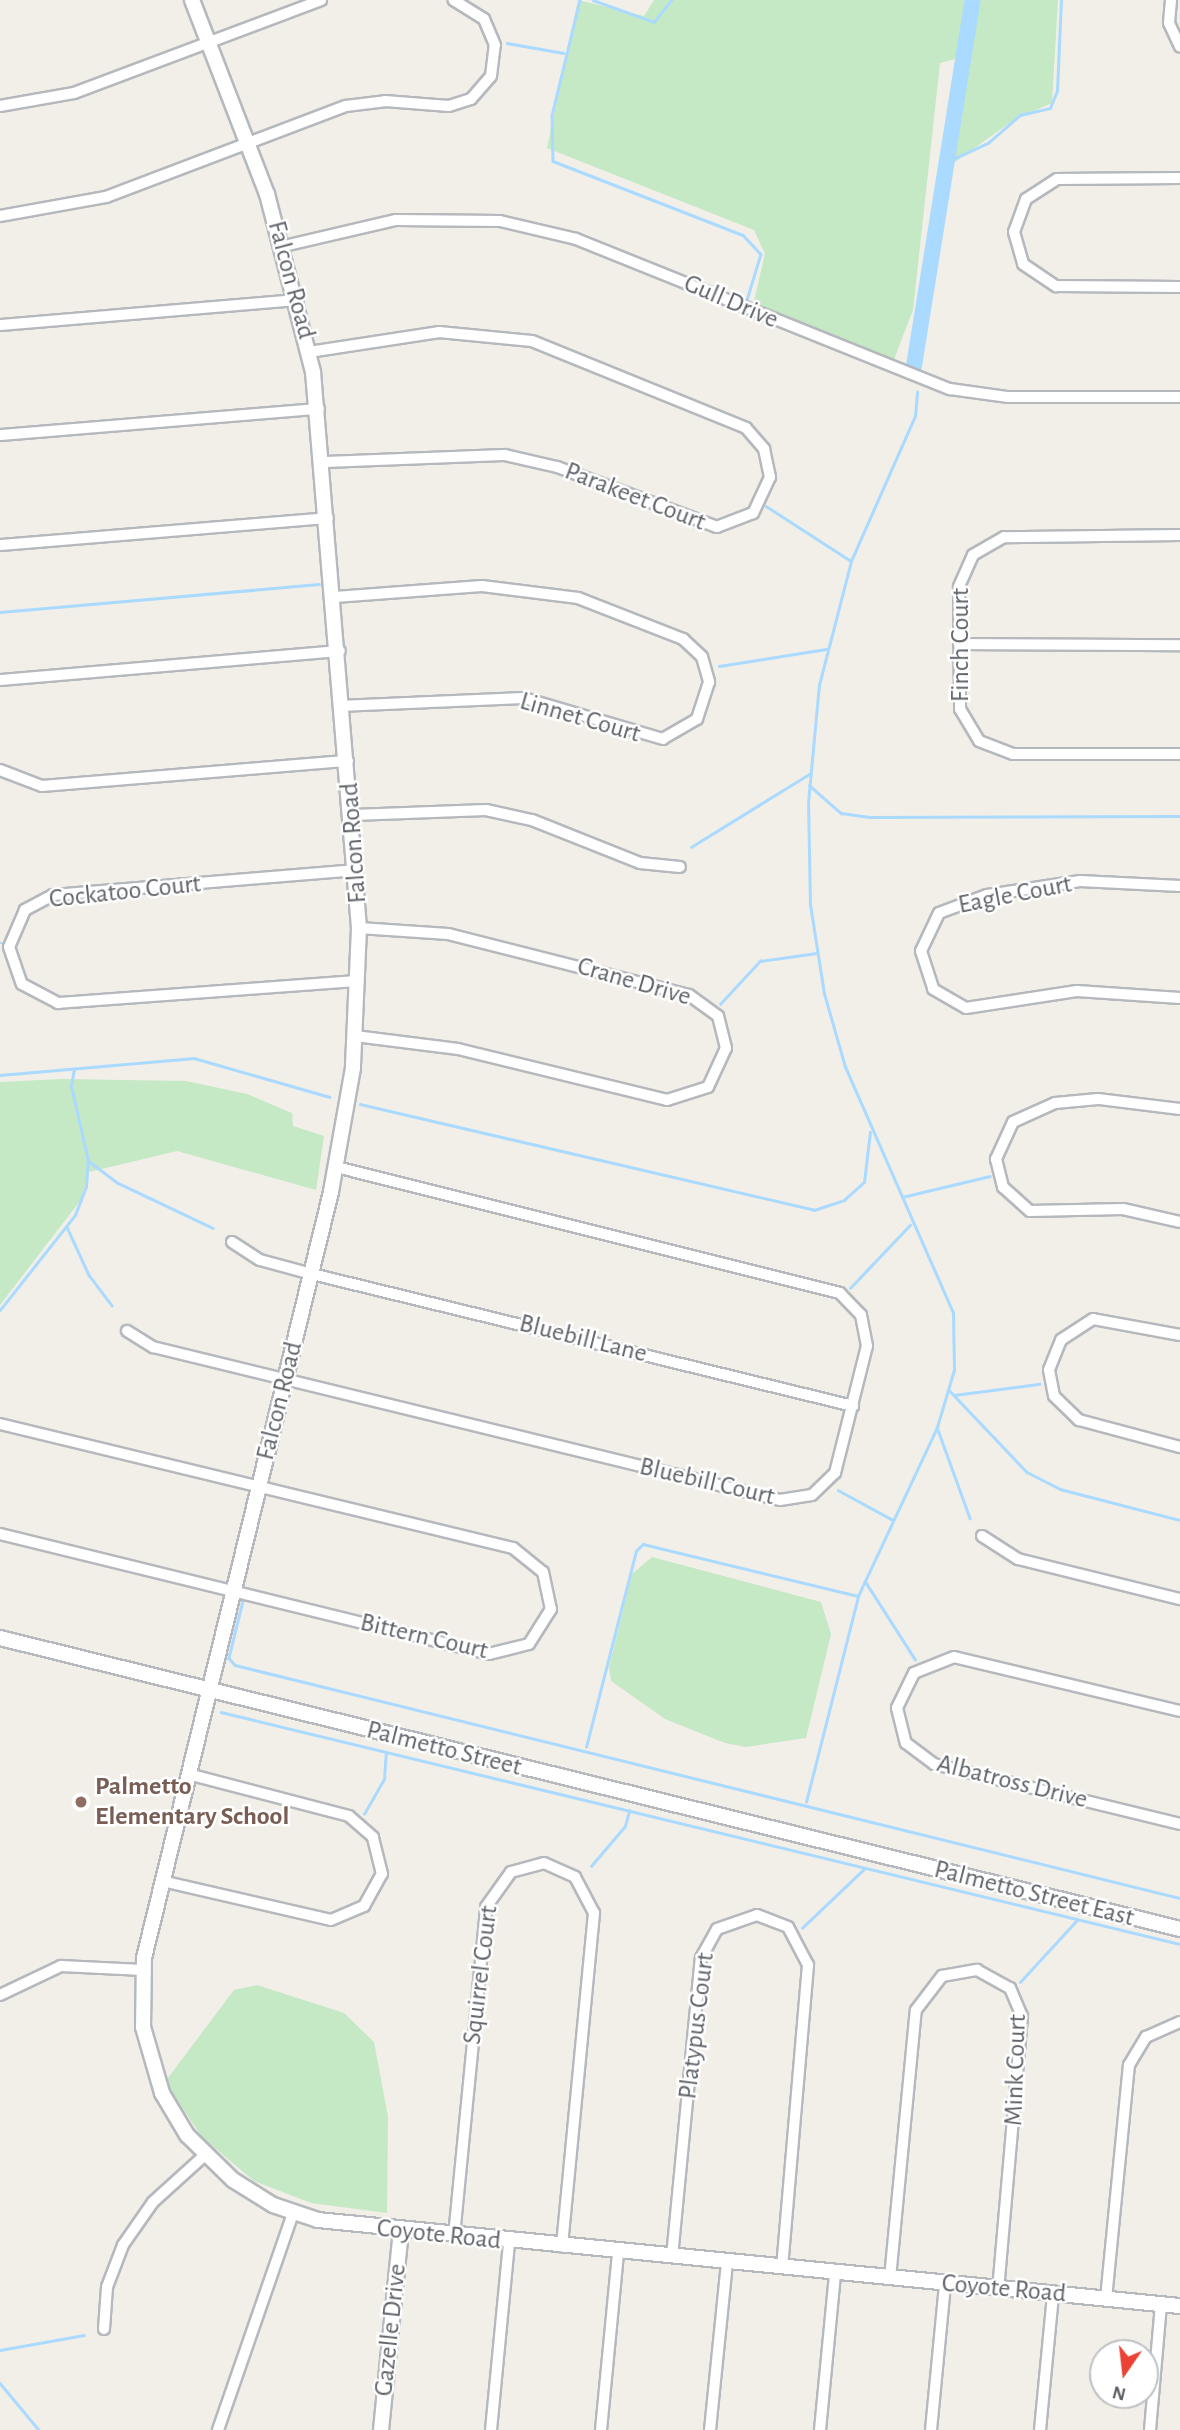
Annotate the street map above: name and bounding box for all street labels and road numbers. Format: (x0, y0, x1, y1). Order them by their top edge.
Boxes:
street label: Falcon Road (260, 218, 322, 342)
street label: Gull Drive (679, 268, 783, 336)
street label: Parakeet Court (560, 456, 710, 538)
street label: Finch Court (945, 588, 977, 702)
street label: Linnet Court (516, 686, 644, 750)
street label: Falcon Road (334, 782, 374, 904)
street label: Cockatoo Court (48, 869, 202, 915)
street label: Eagle Court (956, 869, 1074, 921)
street label: Crane Drive (574, 951, 694, 1013)
street label: Bluebill Lane (516, 1308, 650, 1370)
street label: Falcon Road (250, 1339, 310, 1463)
street label: Bluebill Court (636, 1451, 778, 1513)
street label: Bittern Court (357, 1607, 491, 1667)
street label: Palmetto Street (363, 1715, 525, 1783)
street label: Albatross Drive (934, 1748, 1090, 1816)
street label: Palmetto Street East (931, 1854, 1137, 1934)
street label: Squirrel Court (457, 1904, 505, 2046)
street label: Platypus Court (673, 1951, 721, 2101)
street label: Mink Court (998, 2014, 1034, 2126)
street label: Coyote Road (375, 2213, 503, 2257)
street label: Gazelle Drive (369, 2262, 413, 2398)
street label: Coyote Road (940, 2268, 1068, 2310)

